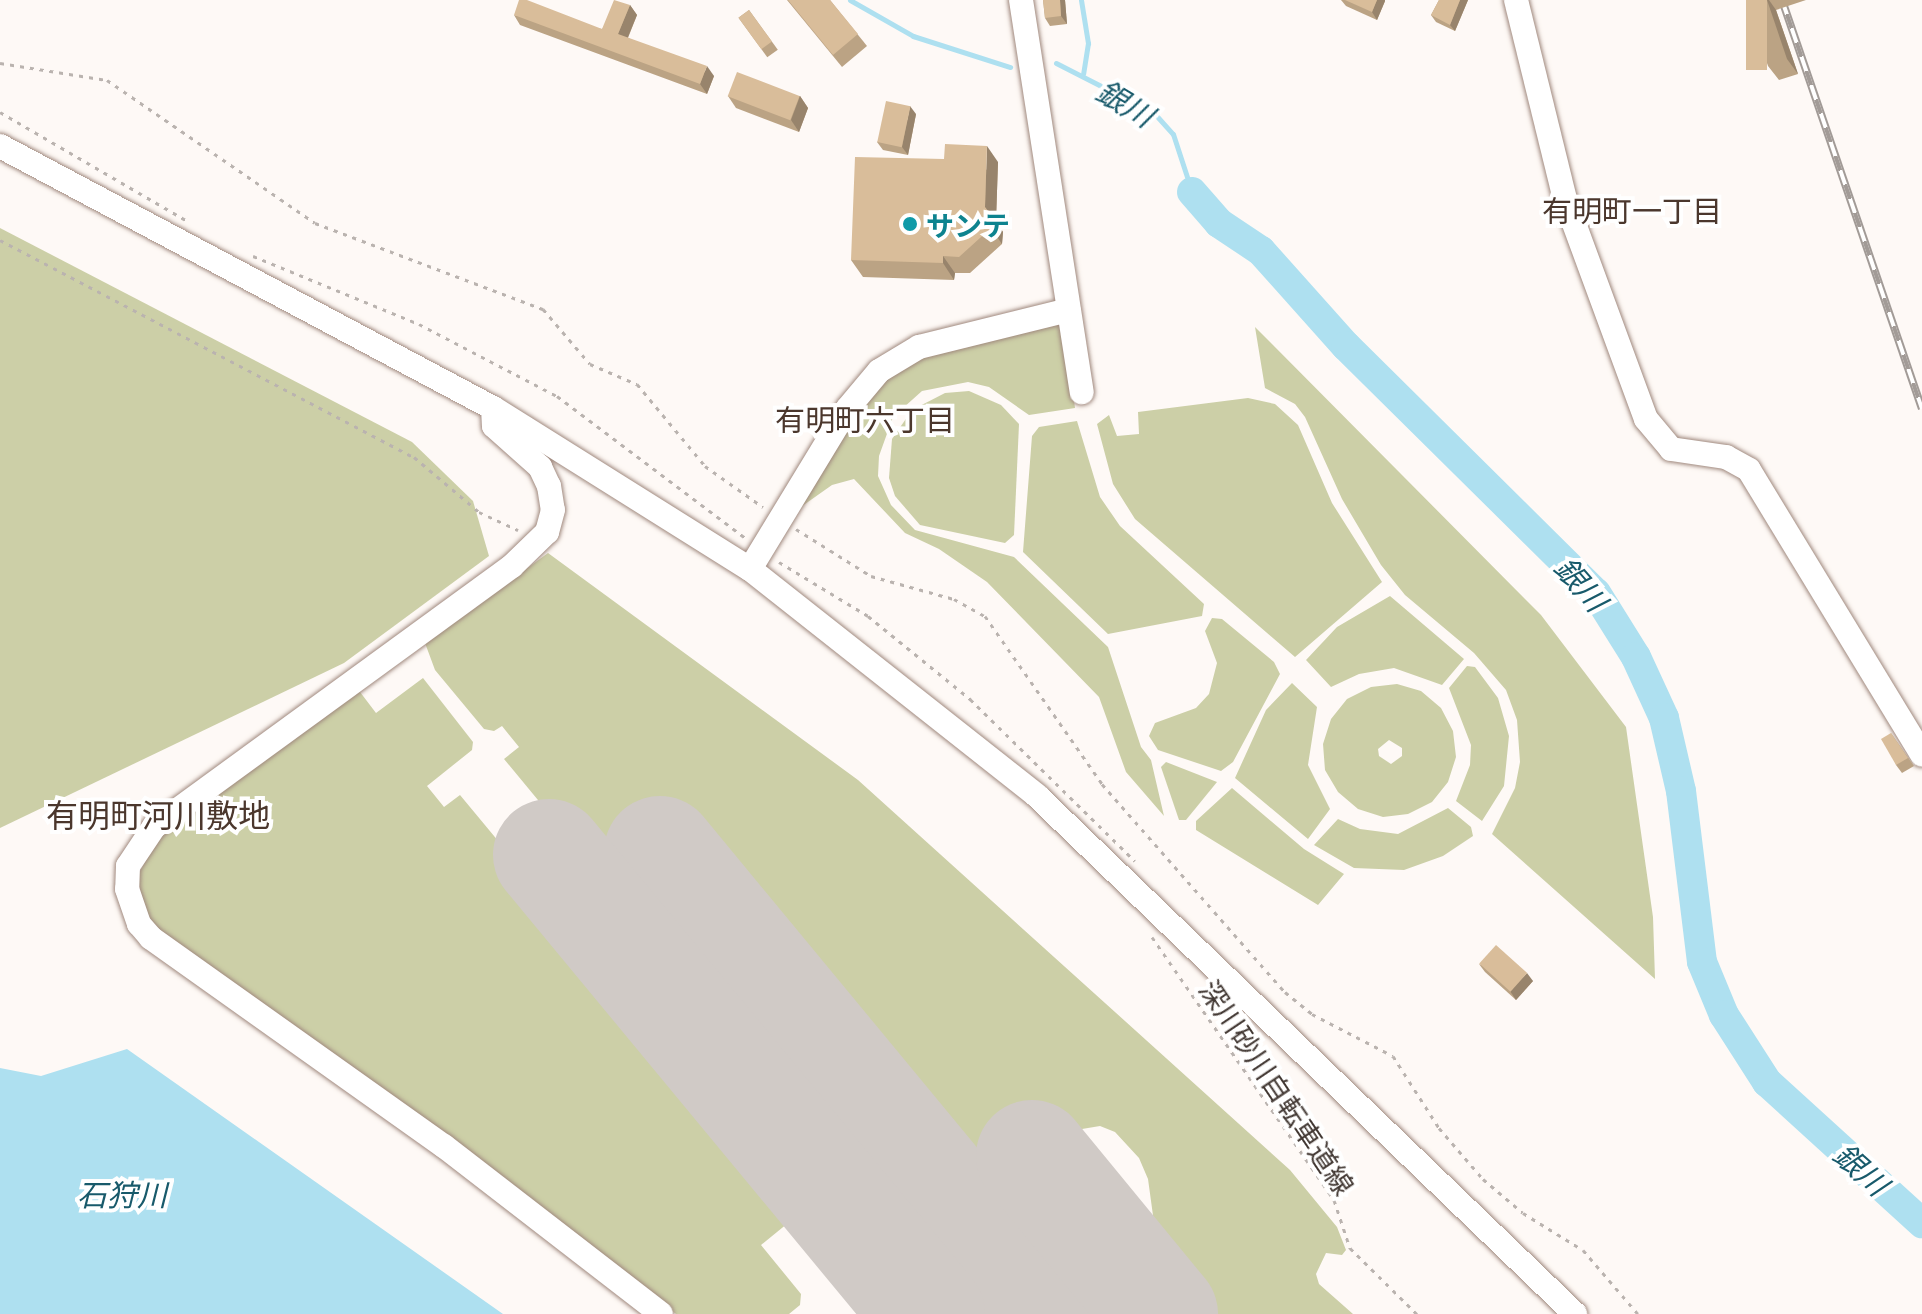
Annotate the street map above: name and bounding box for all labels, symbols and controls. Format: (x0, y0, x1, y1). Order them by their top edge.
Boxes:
water label: 銀川 (1091, 71, 1161, 133)
district label: 有明町一丁目 (1542, 191, 1722, 227)
place label: サンテ (926, 207, 1010, 241)
marker: サンテ (901, 215, 919, 233)
district label: 有明町六丁目 (775, 400, 955, 436)
water label: 銀川 (1549, 549, 1615, 617)
district label: 有明町河川敷地 (46, 794, 270, 832)
street label: 深川砂川自転車道線 (1194, 973, 1362, 1201)
water label: 銀川 (1828, 1135, 1896, 1201)
water label: 石狩川 (77, 1175, 167, 1211)

